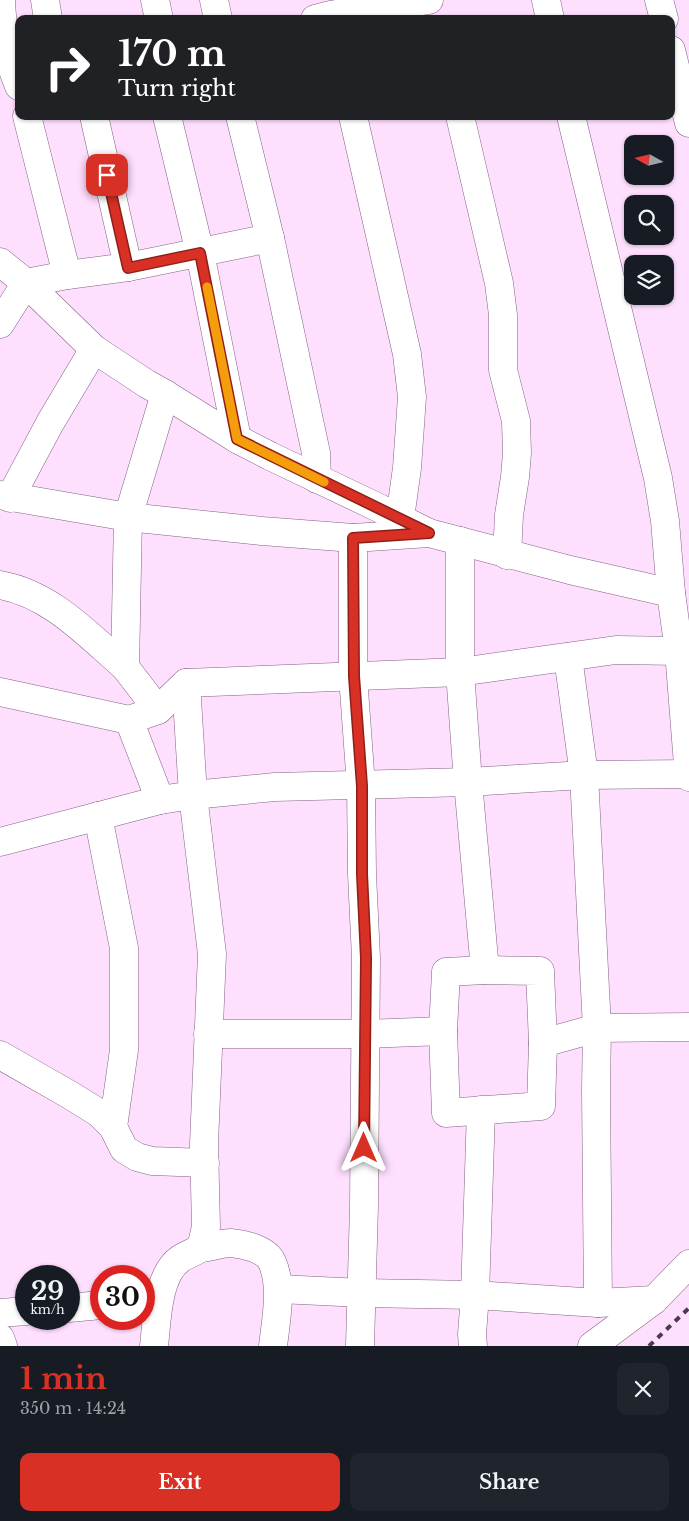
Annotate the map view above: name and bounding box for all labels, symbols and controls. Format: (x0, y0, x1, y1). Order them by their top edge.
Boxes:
text: 170 m (118, 32, 226, 75)
icon: right (35, 35, 100, 100)
text: Turn right (118, 75, 236, 102)
north arrow (624, 135, 674, 185)
map controls (624, 135, 674, 305)
pin (86, 154, 128, 196)
icon: arrive (93, 161, 121, 189)
button: search (624, 195, 674, 245)
button: layers (624, 255, 674, 305)
position arrow (337, 1121, 389, 1173)
speed limit sign: 30 (90, 1265, 155, 1330)
text: 29 (31, 1276, 64, 1307)
text: km/h (30, 1302, 65, 1317)
text: 1 min (20, 1360, 107, 1397)
button: close (617, 1363, 669, 1415)
text: 350 m · 14:24 (20, 1398, 126, 1418)
button: Exit (20, 1453, 340, 1511)
button: Share (350, 1453, 669, 1511)

